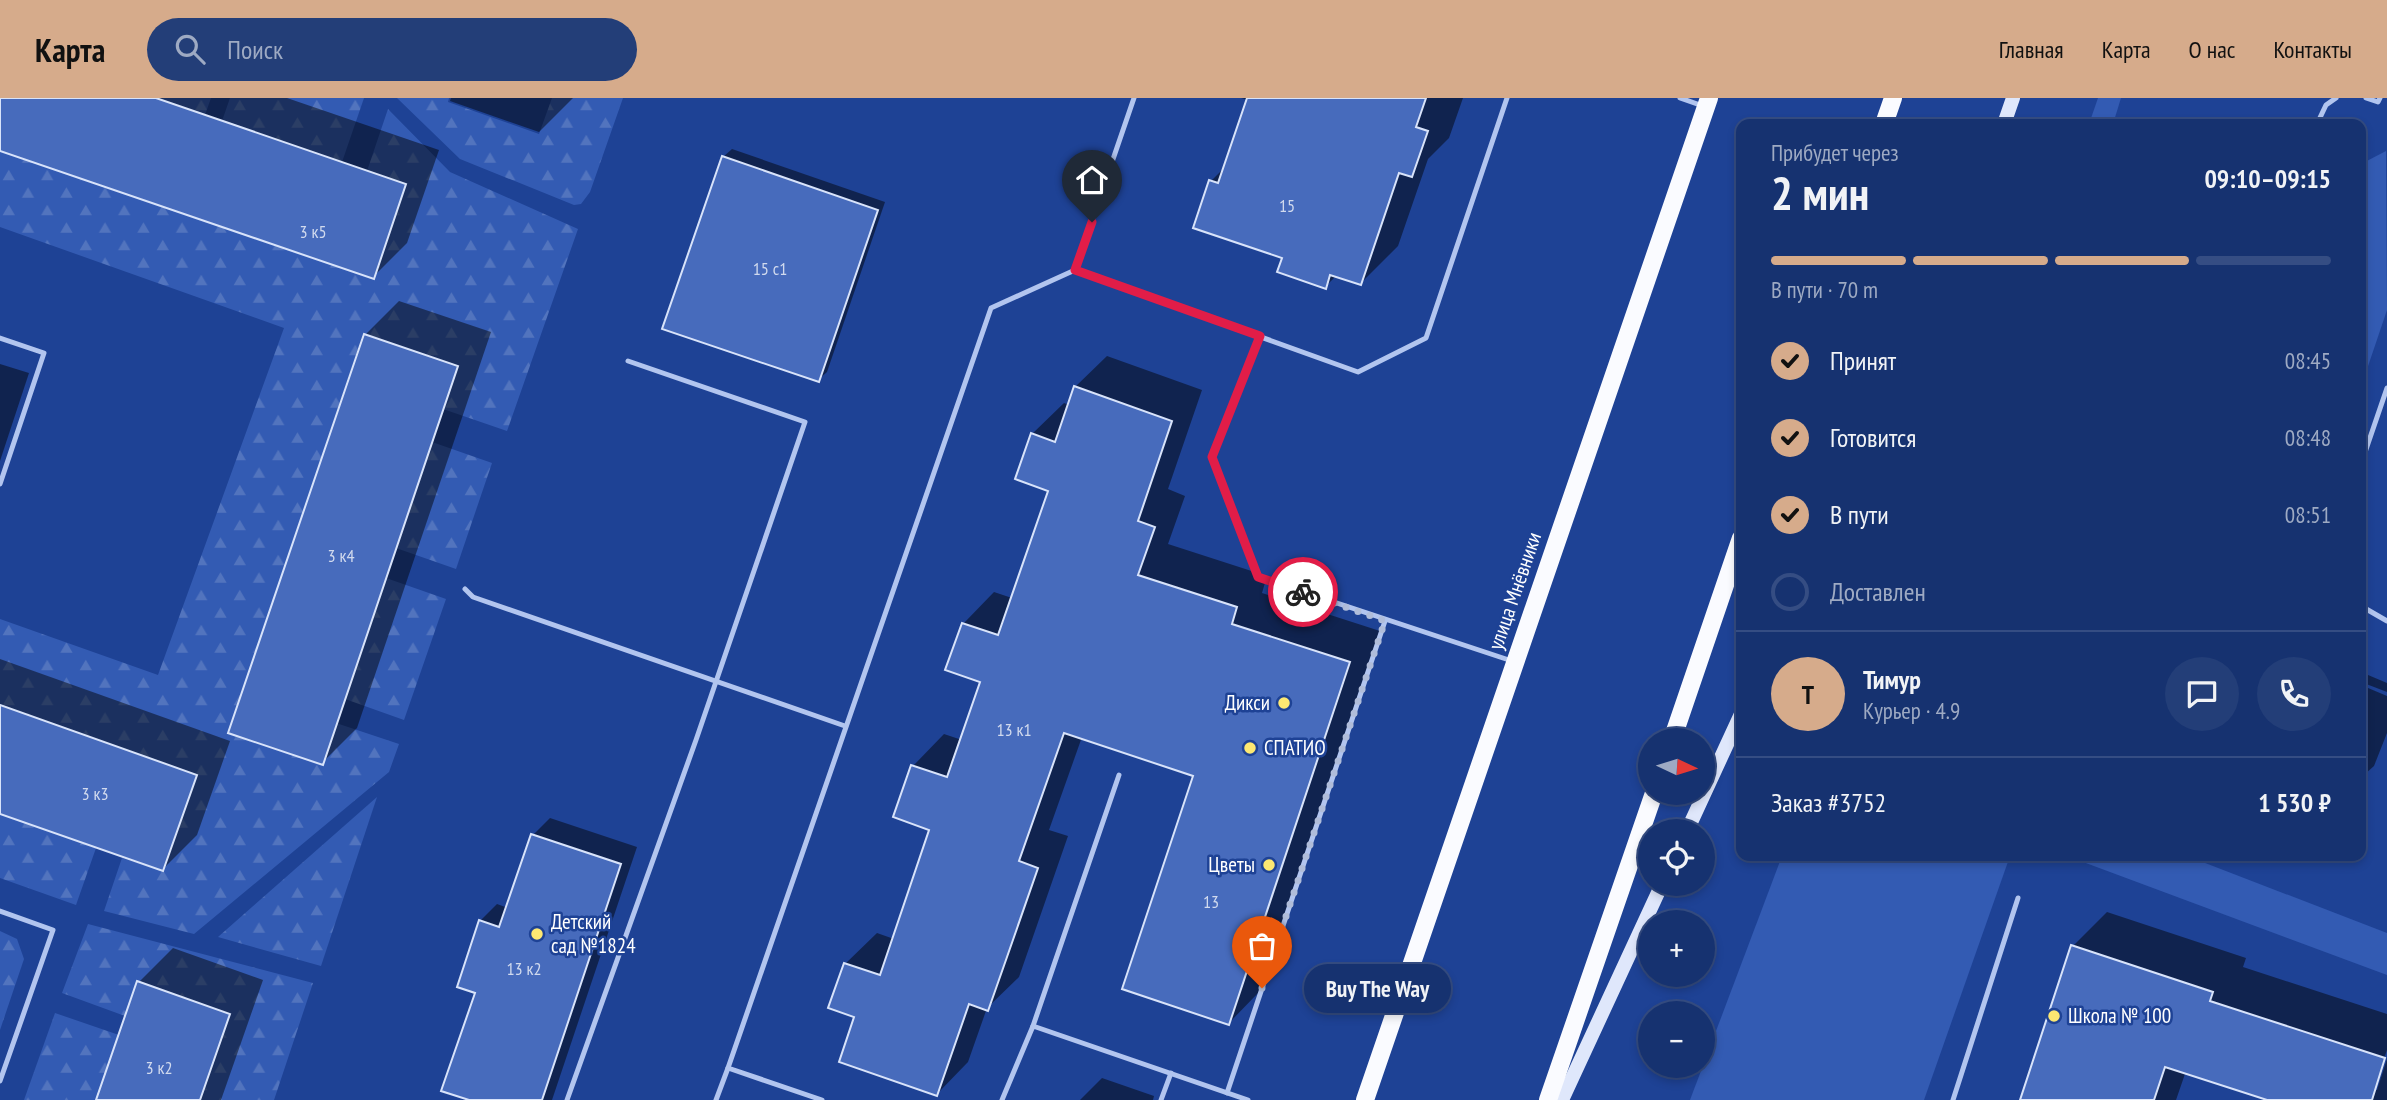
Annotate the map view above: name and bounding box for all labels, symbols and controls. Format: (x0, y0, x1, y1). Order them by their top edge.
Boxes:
search box (147, 18, 637, 81)
text: Карта (35, 28, 105, 71)
icon: search (171, 30, 209, 68)
text: Поиск (227, 33, 283, 66)
text: Главная (1999, 34, 2064, 65)
text: Карта (2102, 34, 2151, 65)
text: О нас (2189, 34, 2235, 65)
text: Контакты (2273, 34, 2352, 65)
text: Прибудет через (1771, 138, 1899, 167)
pin (1062, 150, 1122, 222)
icon: home (1073, 161, 1111, 199)
text: 09:10–09:15 (2204, 162, 2331, 195)
text: 2 мин (1771, 163, 1869, 223)
house number: 15 (1279, 194, 1295, 217)
house number: 3 к5 (300, 220, 326, 243)
house number: 15 с1 (753, 257, 787, 280)
text: В пути · 70 m (1771, 275, 1878, 304)
icon: check (1771, 342, 1809, 380)
text: Принят (1830, 344, 1896, 377)
text: 08:45 (2285, 346, 2331, 375)
icon: check (1771, 419, 1809, 457)
text: Готовится (1830, 421, 1916, 454)
text: 08:48 (2285, 423, 2331, 452)
icon: check (1771, 496, 1809, 534)
text: В пути (1830, 498, 1889, 531)
text: 08:51 (2285, 500, 2331, 529)
street label: улица Мнёвники (1482, 528, 1547, 653)
house number: 3 к4 (328, 544, 354, 567)
courier (1268, 557, 1338, 627)
icon: bike (1284, 573, 1322, 611)
text: Доставлен (1830, 575, 1926, 608)
button: chat (2165, 657, 2239, 731)
button: phone (2257, 657, 2331, 731)
text: Тимур (1863, 663, 1921, 696)
text: Т (1802, 678, 1814, 711)
place label: Дикси (1225, 689, 1270, 716)
marker: Дикси (1276, 695, 1292, 711)
text: Курьер · 4.9 (1863, 696, 1960, 725)
house number: 13 к1 (996, 718, 1032, 741)
north arrow (1638, 728, 1715, 805)
map controls (1638, 728, 1715, 1078)
place label: СПАТИО (1264, 734, 1326, 761)
marker: СПАТИО (1242, 740, 1258, 756)
house number: 3 к3 (82, 782, 108, 805)
text: Заказ #3752 (1771, 786, 1886, 819)
text: 1 530 ₽ (2258, 786, 2331, 819)
button: locate (1638, 819, 1715, 896)
place label: Цветы (1208, 851, 1255, 878)
marker: Цветы (1261, 857, 1277, 873)
house number: 13 (1203, 890, 1219, 913)
place label: Детский сад №1824 (551, 908, 636, 959)
button: + (1638, 910, 1715, 987)
pin (1232, 916, 1292, 988)
marker: Детский сад №1824 (529, 926, 545, 942)
icon: bag (1243, 927, 1281, 965)
house number: 13 к2 (506, 957, 542, 980)
callout: Buy The Way (1304, 964, 1451, 1012)
text: Buy The Way (1326, 974, 1429, 1003)
button: − (1638, 1001, 1715, 1078)
place label: Школа № 100 (2068, 1002, 2171, 1029)
marker: Школа № 100 (2046, 1008, 2062, 1024)
house number: 3 к2 (146, 1056, 172, 1079)

